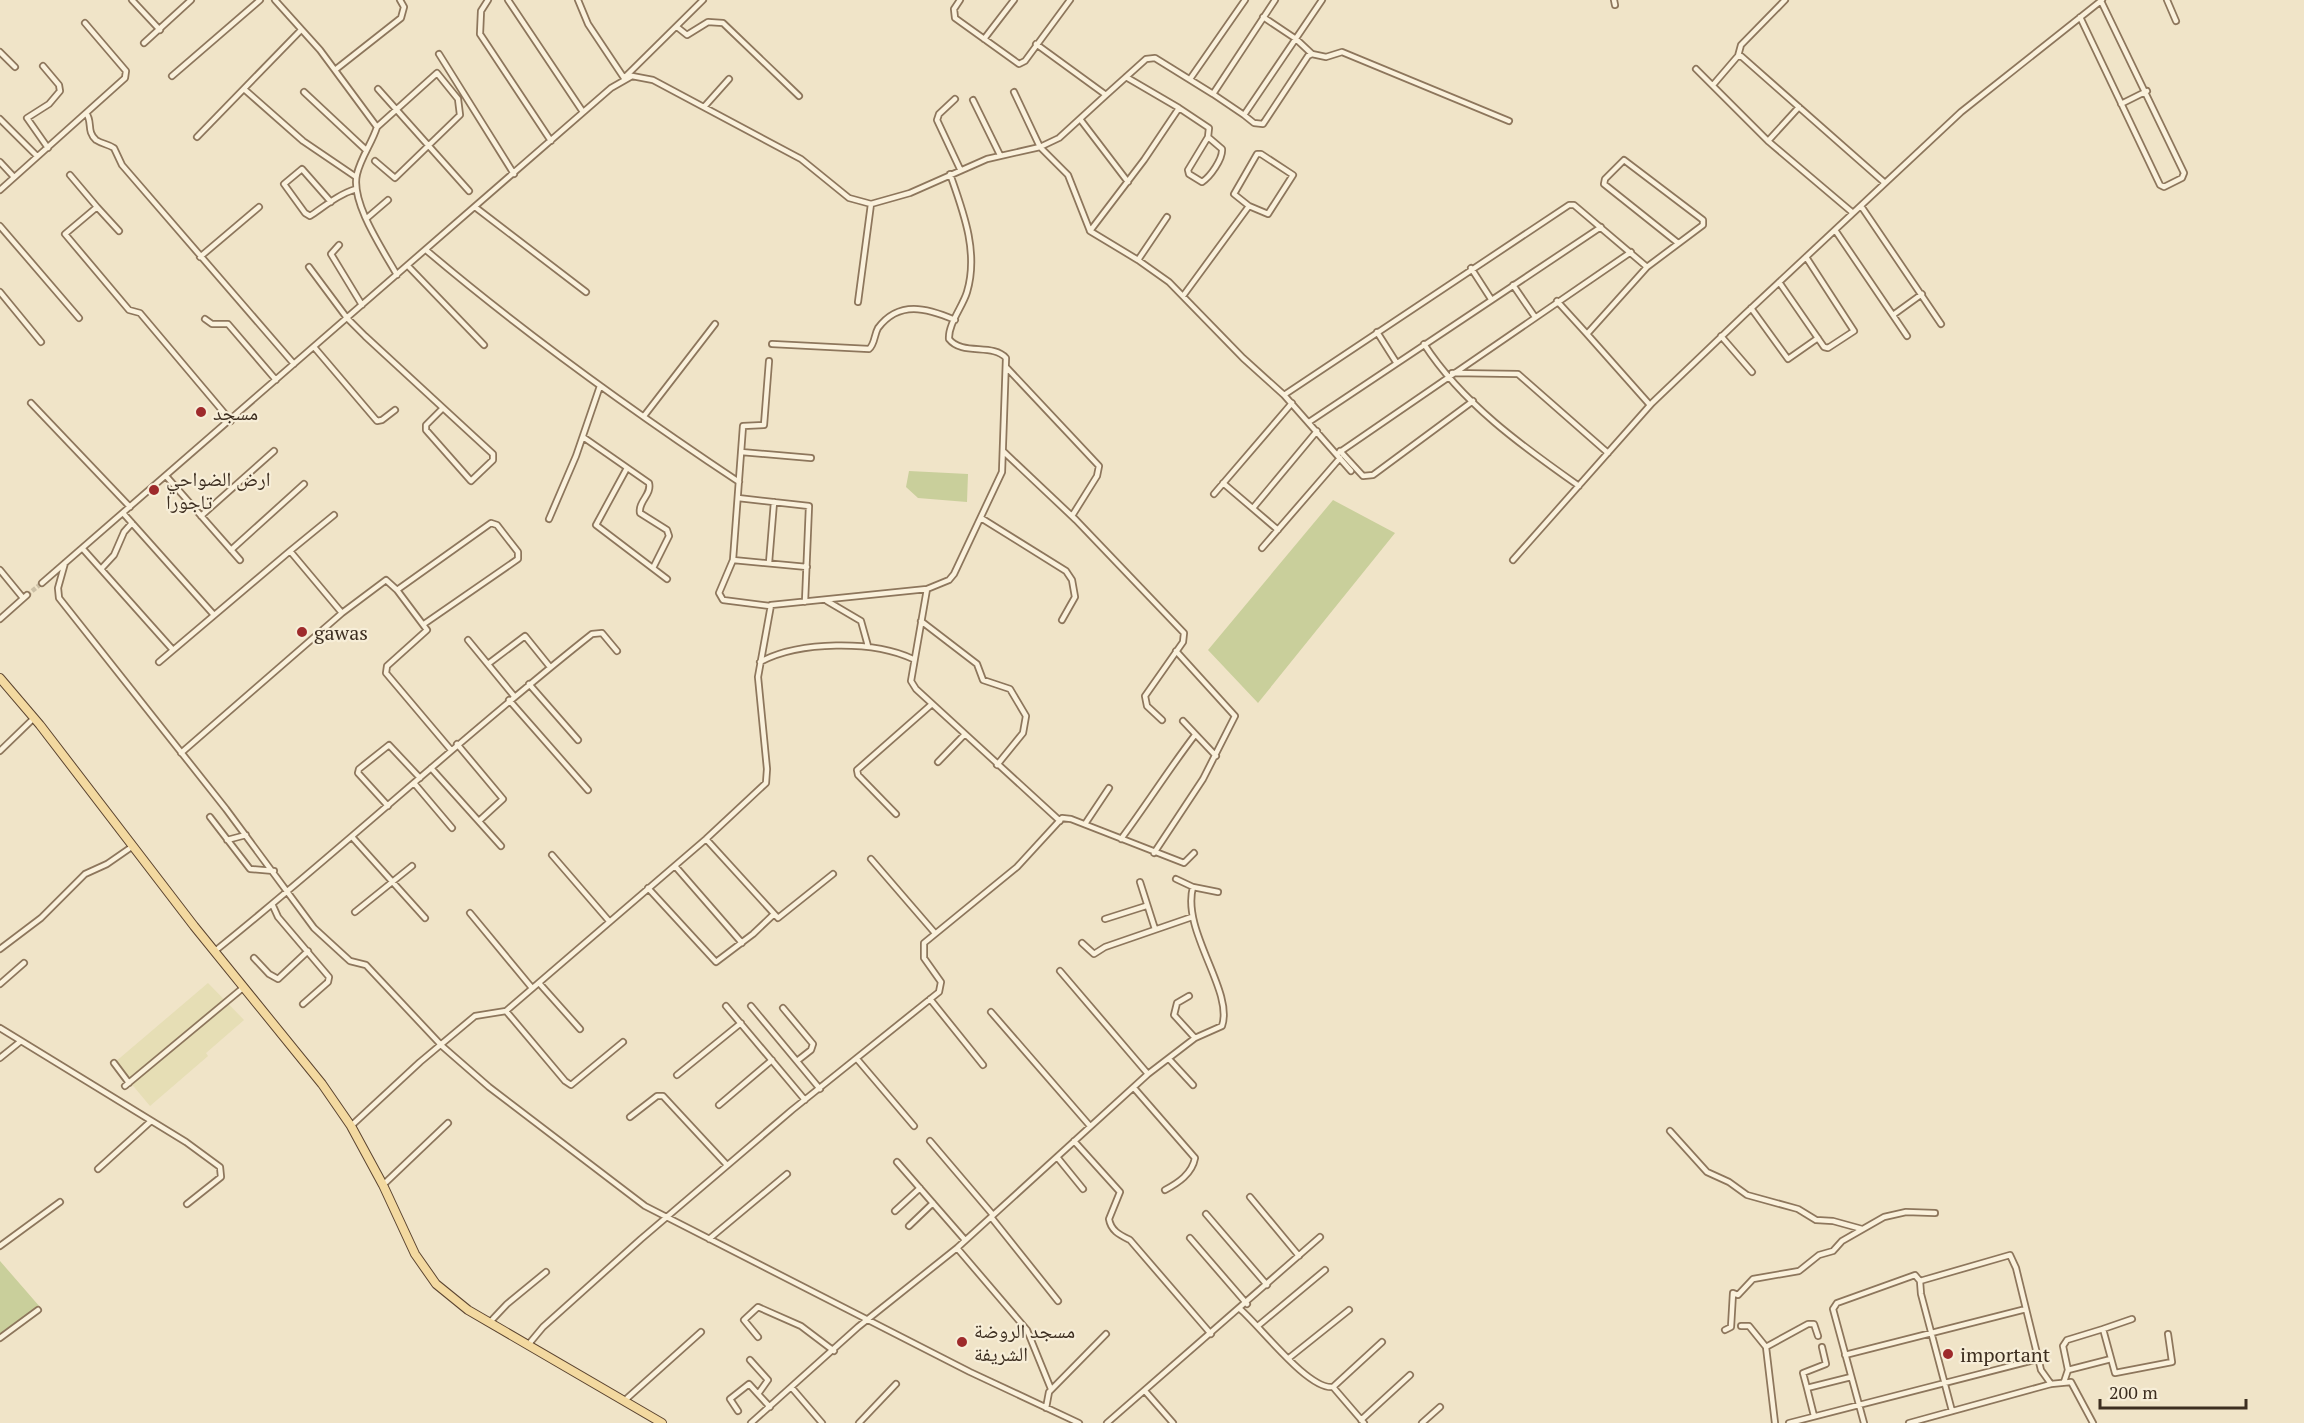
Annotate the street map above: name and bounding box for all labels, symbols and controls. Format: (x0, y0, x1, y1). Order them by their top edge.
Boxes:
place label: مسجد (213, 399, 258, 426)
marker: مسجد (194, 405, 208, 419)
place label: ارض الضواحي تاجورا (166, 465, 270, 515)
marker: ارض الضواحي تاجورا (147, 483, 161, 497)
place label: gawas (314, 619, 368, 646)
marker: gawas (295, 625, 309, 639)
place label: مسجد الروضة الشريفة (974, 1317, 1075, 1367)
marker: مسجد الروضة الشريفة (955, 1335, 969, 1349)
place label: important (1960, 1341, 2051, 1368)
marker: important (1941, 1347, 1955, 1361)
scale bar (2100, 1372, 2246, 1410)
text: 200 m (2109, 1380, 2158, 1404)

